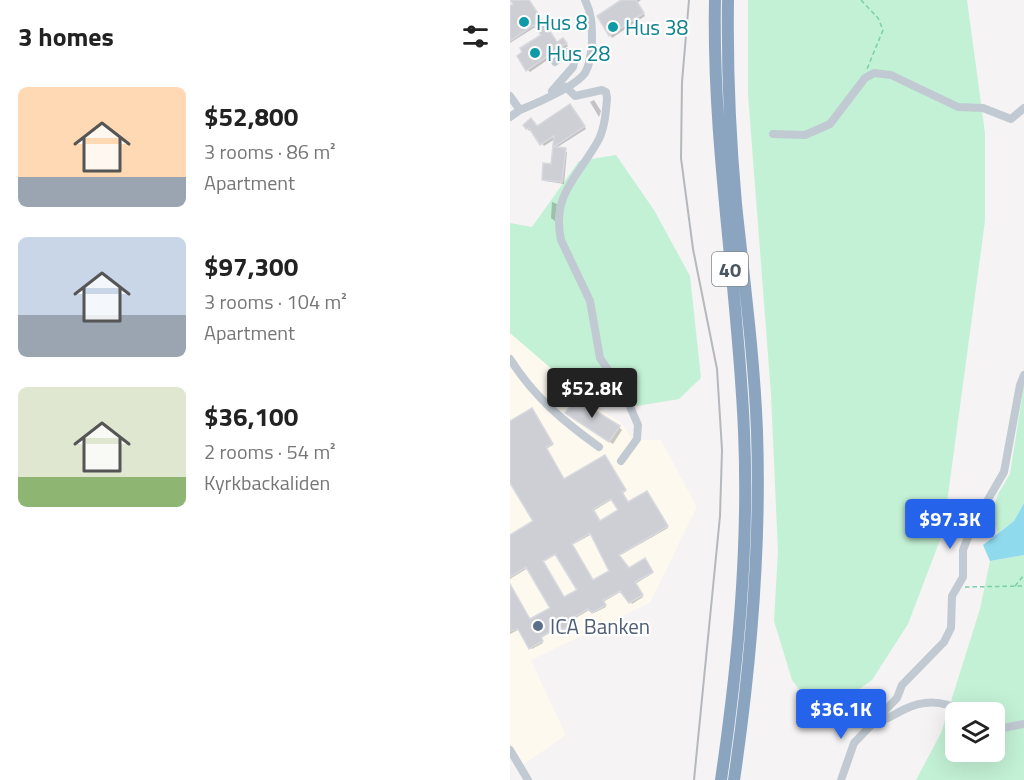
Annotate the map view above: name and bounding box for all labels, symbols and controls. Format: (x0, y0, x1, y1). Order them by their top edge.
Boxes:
place label: Hus 8 (536, 6, 588, 38)
place label: Hus 38 (625, 11, 688, 43)
marker: Hus 8 (517, 15, 531, 29)
text: 3 homes (18, 17, 114, 56)
icon: filters (459, 20, 492, 53)
marker: Hus 38 (606, 20, 620, 34)
place label: Hus 28 (547, 37, 610, 69)
marker: Hus 28 (528, 46, 542, 60)
text: $52,800 (204, 97, 298, 136)
icon: home (66, 111, 138, 183)
text: 3 rooms · 86 m² (204, 136, 336, 167)
text: Apartment (204, 167, 295, 198)
text: $97,300 (204, 247, 298, 286)
road number: 40 (712, 252, 748, 286)
icon: home (66, 261, 138, 333)
text: 3 rooms · 104 m² (204, 286, 347, 317)
text: Apartment (204, 317, 295, 348)
pin: $52.8K (543, 368, 641, 419)
text: $52.8K (561, 372, 623, 403)
text: $36,100 (204, 397, 298, 436)
icon: home (66, 411, 138, 483)
text: 2 rooms · 54 m² (204, 436, 336, 467)
text: Kyrkbackaliden (204, 467, 330, 498)
pin: $97.3K (901, 499, 999, 550)
text: $97.3K (919, 503, 981, 534)
place label: ICA Banken (550, 610, 650, 642)
marker: ICA Banken (531, 619, 545, 633)
pin: $36.1K (792, 689, 890, 740)
text: $36.1K (810, 693, 872, 724)
map controls (945, 702, 1005, 762)
button: layers (945, 702, 1005, 762)

